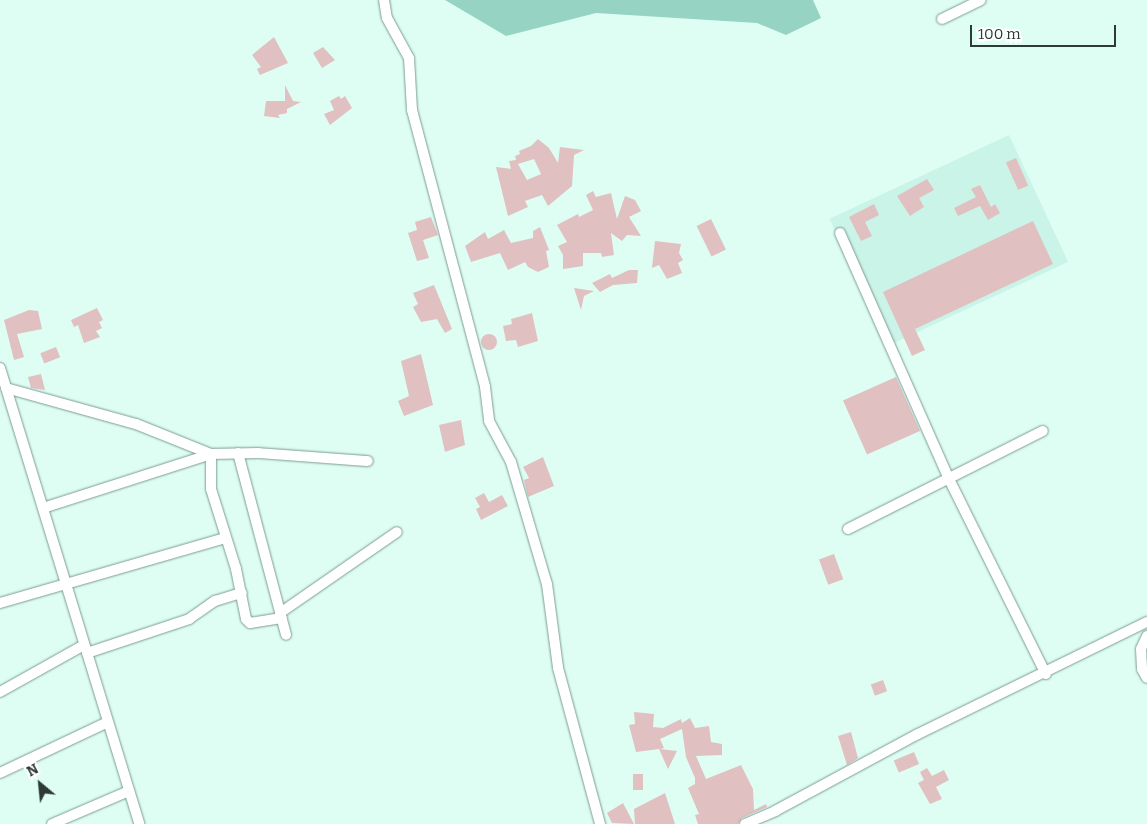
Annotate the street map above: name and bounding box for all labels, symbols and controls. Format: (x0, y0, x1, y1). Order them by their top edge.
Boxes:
scale bar (972, 15, 1118, 47)
text: 100 m (978, 25, 1021, 43)
north arrow (15, 759, 65, 809)
text: N (24, 760, 41, 780)

